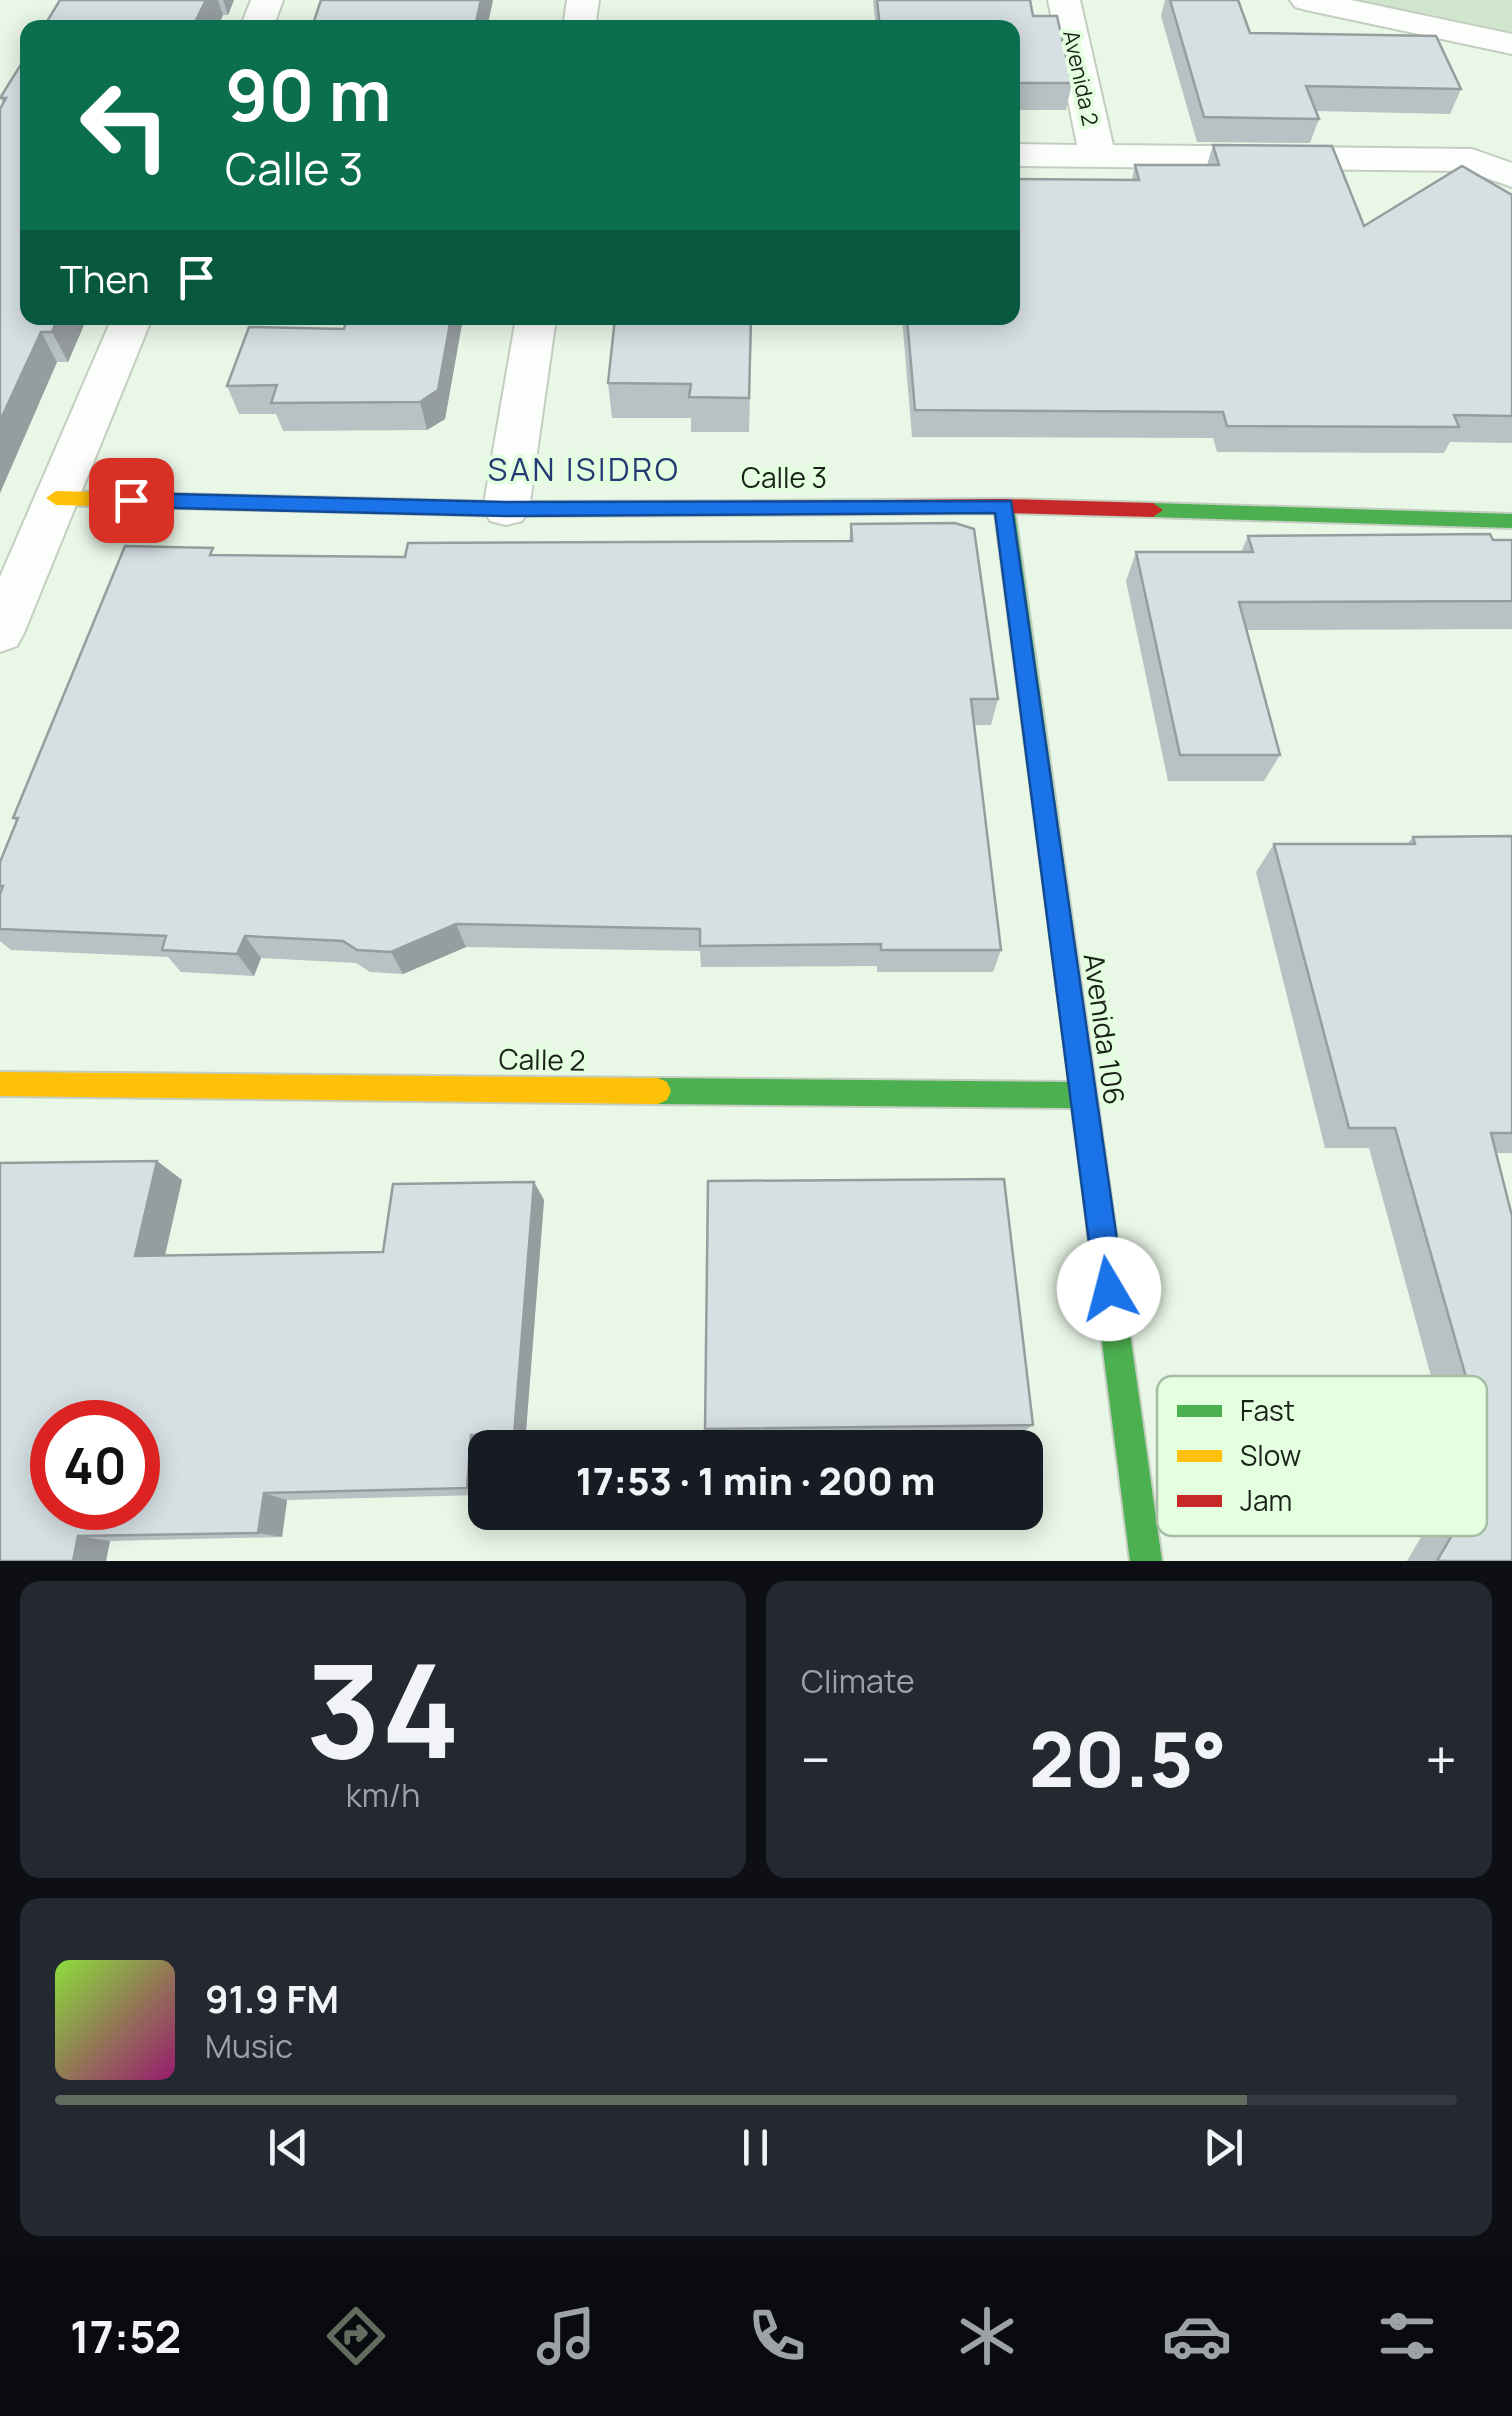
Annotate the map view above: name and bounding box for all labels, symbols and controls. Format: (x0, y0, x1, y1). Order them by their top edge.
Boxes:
street label: Avenida 2 (1056, 28, 1106, 128)
text: 90 m (225, 46, 392, 142)
icon: left (60, 60, 190, 190)
text: Calle 3 (225, 137, 363, 199)
icon: arrive (169, 250, 224, 305)
text: Then (60, 252, 149, 304)
district label: SAN ISIDRO (488, 447, 680, 491)
pin (89, 458, 174, 543)
street label: Calle 3 (741, 458, 827, 496)
icon: arrive (104, 473, 159, 528)
street label: Avenida 106 (1076, 951, 1134, 1107)
street label: Calle 2 (498, 1039, 586, 1079)
position arrow (1057, 1237, 1161, 1341)
legend (1157, 1376, 1487, 1536)
text: Fast (1240, 1391, 1295, 1429)
speed limit sign: 40 (30, 1400, 160, 1530)
text: Slow (1240, 1436, 1301, 1474)
text: 17:53 · 1 min · 200 m (576, 1454, 935, 1506)
text: Jam (1240, 1481, 1292, 1519)
text: 34 (306, 1619, 460, 1797)
text: Climate (801, 1659, 915, 1703)
text: 20.5° (1029, 1707, 1227, 1810)
text: − (801, 1721, 831, 1797)
text: + (1425, 1721, 1457, 1797)
text: km/h (346, 1773, 420, 1817)
text: 91.9 FM (205, 1972, 339, 2024)
text: Music (205, 2024, 293, 2068)
icon: previous (261, 2120, 316, 2175)
icon: pause (728, 2120, 783, 2175)
icon: next (1196, 2120, 1251, 2175)
icon: directions (321, 2301, 391, 2371)
icon: music (531, 2301, 601, 2371)
icon: phone (742, 2301, 812, 2371)
icon: climate (952, 2301, 1022, 2371)
icon: car (1162, 2301, 1232, 2371)
icon: filters (1372, 2301, 1442, 2371)
text: 17:52 (70, 2305, 181, 2367)

